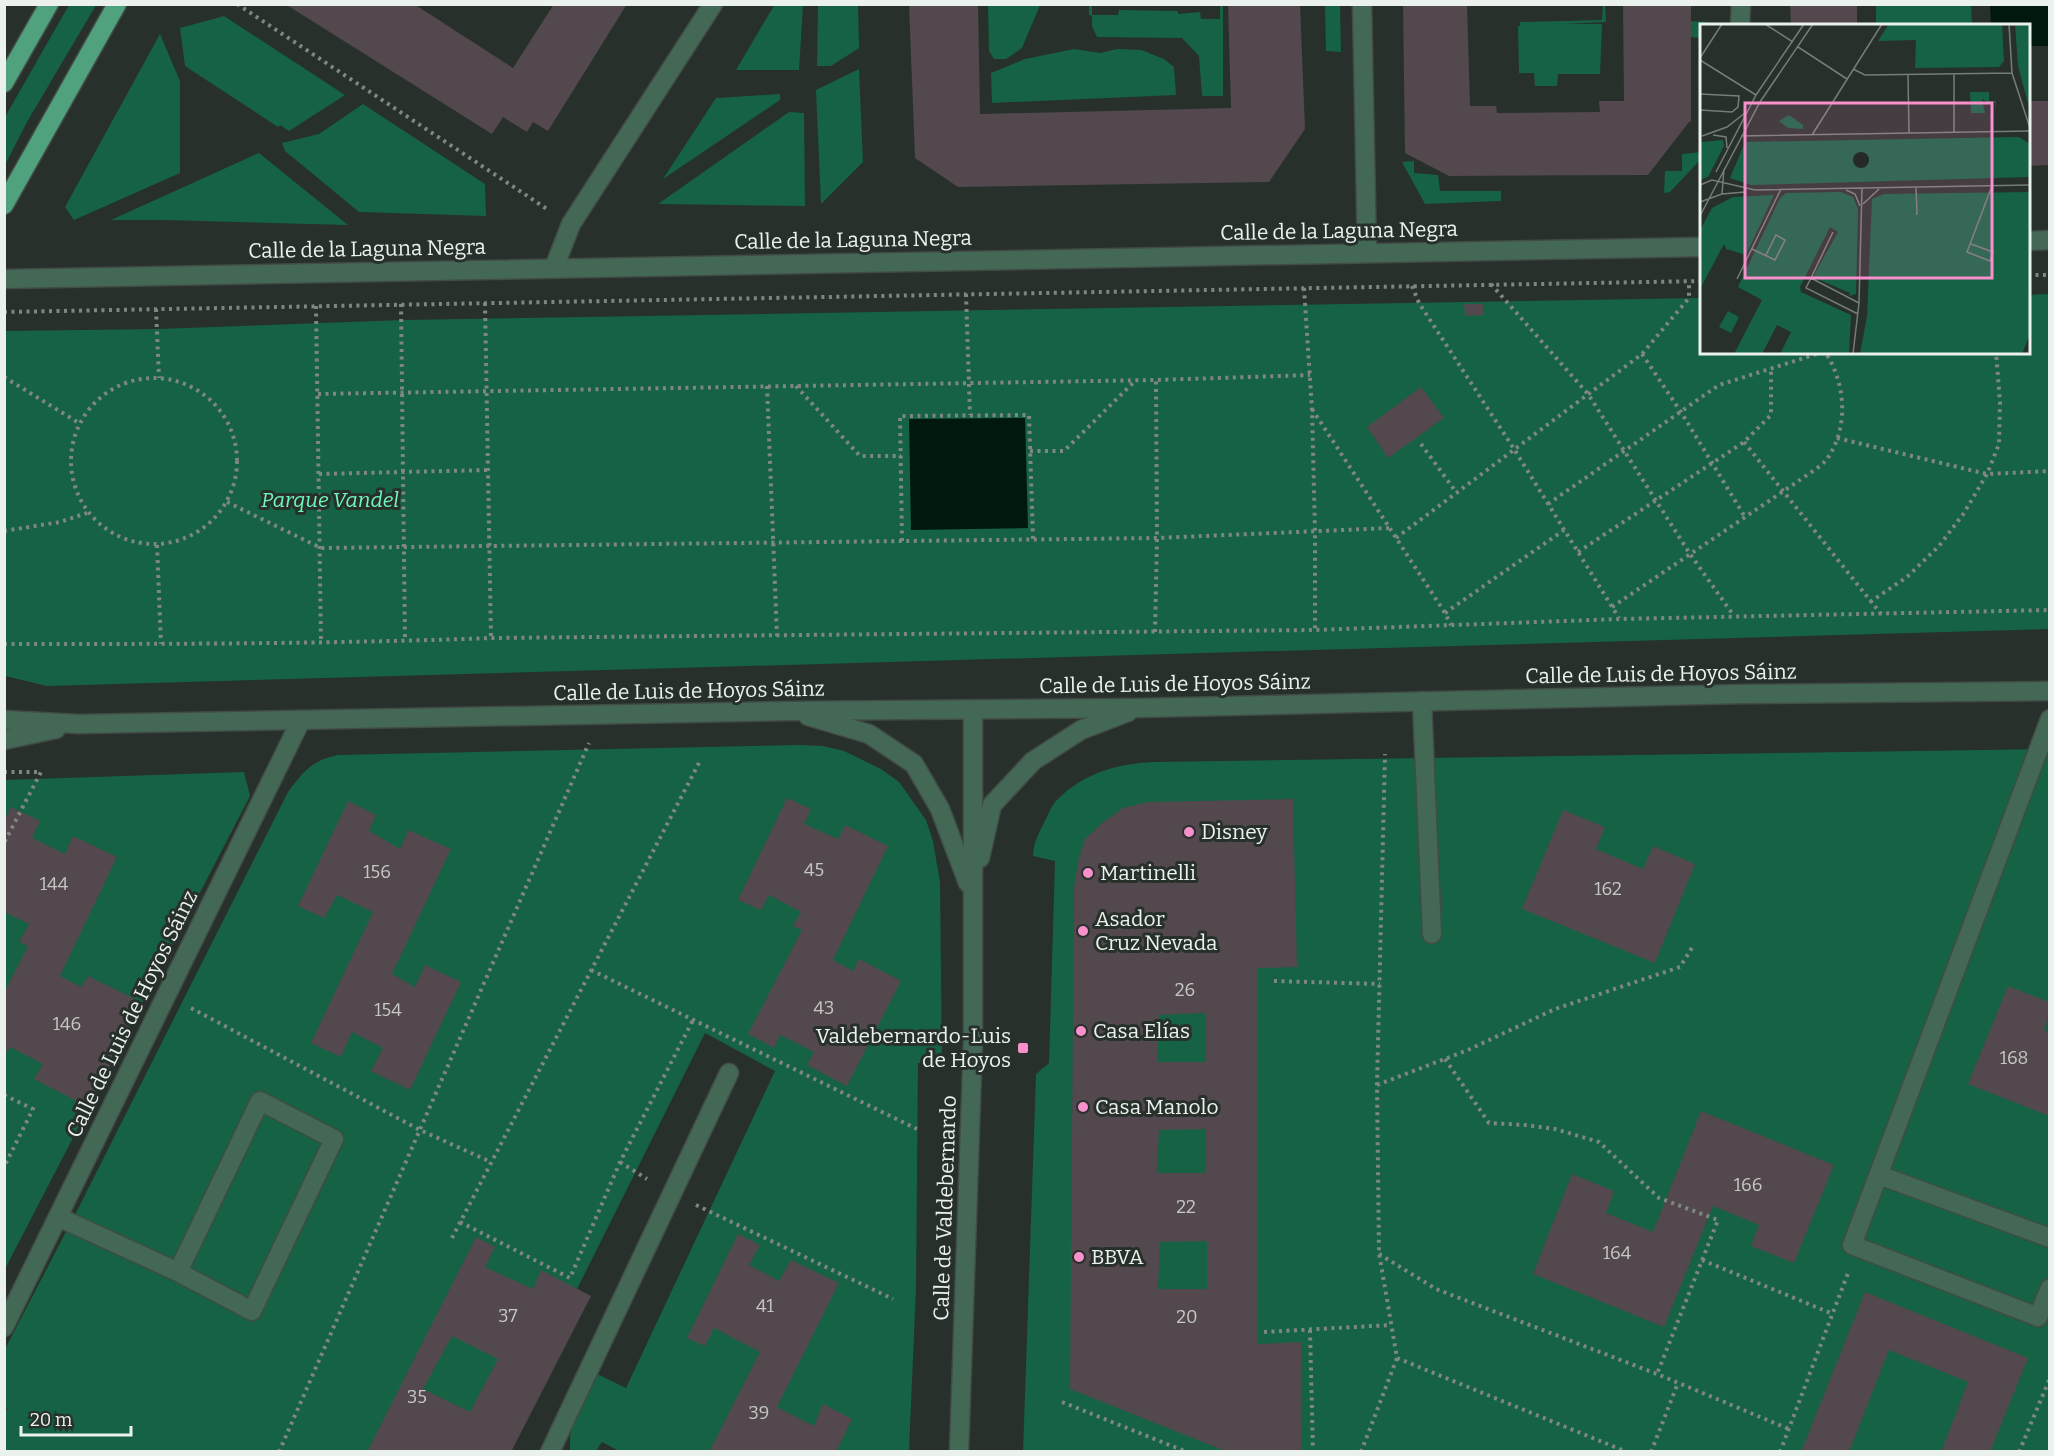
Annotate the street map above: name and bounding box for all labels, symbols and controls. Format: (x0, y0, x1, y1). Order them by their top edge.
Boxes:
inset map (1700, 24, 2030, 354)
street label: Calle de la Laguna Negra (1220, 216, 1459, 246)
street label: Calle de la Laguna Negra (734, 225, 973, 255)
street label: Calle de la Laguna Negra (248, 234, 487, 264)
park label: Parque Vandel (261, 487, 399, 513)
street label: Calle de Luis de Hoyos Sáinz (1525, 659, 1797, 689)
street label: Calle de Luis de Hoyos Sáinz (1039, 669, 1311, 699)
street label: Calle de Luis de Hoyos Sáinz (553, 676, 825, 706)
place label: Disney (1201, 819, 1268, 845)
marker: Disney (1182, 825, 1196, 839)
house number: 45 (804, 859, 824, 881)
place label: Martinelli (1100, 860, 1196, 886)
house number: 156 (363, 861, 391, 883)
marker: Martinelli (1081, 866, 1095, 880)
house number: 144 (40, 873, 69, 895)
house number: 162 (1594, 878, 1622, 900)
street label: Calle de Luis de Hoyos Sáinz (61, 886, 203, 1142)
place label: Asador Cruz Nevada (1095, 906, 1218, 956)
marker: Asador Cruz Nevada (1076, 924, 1090, 938)
house number: 26 (1175, 979, 1195, 1001)
house number: 43 (814, 997, 834, 1019)
house number: 154 (374, 999, 402, 1021)
house number: 146 (53, 1013, 81, 1035)
place label: Casa Elías (1093, 1018, 1190, 1044)
place label: Valdebernardo-Luis de Hoyos (816, 1023, 1011, 1073)
marker: Casa Elías (1074, 1024, 1088, 1038)
marker: Valdebernardo-Luis de Hoyos (1016, 1041, 1030, 1055)
house number: 168 (2000, 1047, 2028, 1069)
place label: Casa Manolo (1095, 1094, 1219, 1120)
street label: Calle de Valdebernardo (928, 1095, 962, 1321)
marker: Casa Manolo (1076, 1100, 1090, 1114)
house number: 166 (1734, 1174, 1762, 1196)
house number: 22 (1176, 1196, 1196, 1218)
house number: 164 (1603, 1242, 1632, 1264)
place label: BBVA (1091, 1244, 1144, 1270)
marker: BBVA (1072, 1250, 1086, 1264)
house number: 41 (756, 1295, 775, 1317)
house number: 37 (498, 1305, 518, 1327)
house number: 20 (1176, 1306, 1198, 1328)
house number: 35 (407, 1386, 427, 1408)
scale bar (21, 1399, 130, 1437)
house number: 39 (749, 1402, 769, 1424)
text: 20 m (30, 1409, 72, 1431)

